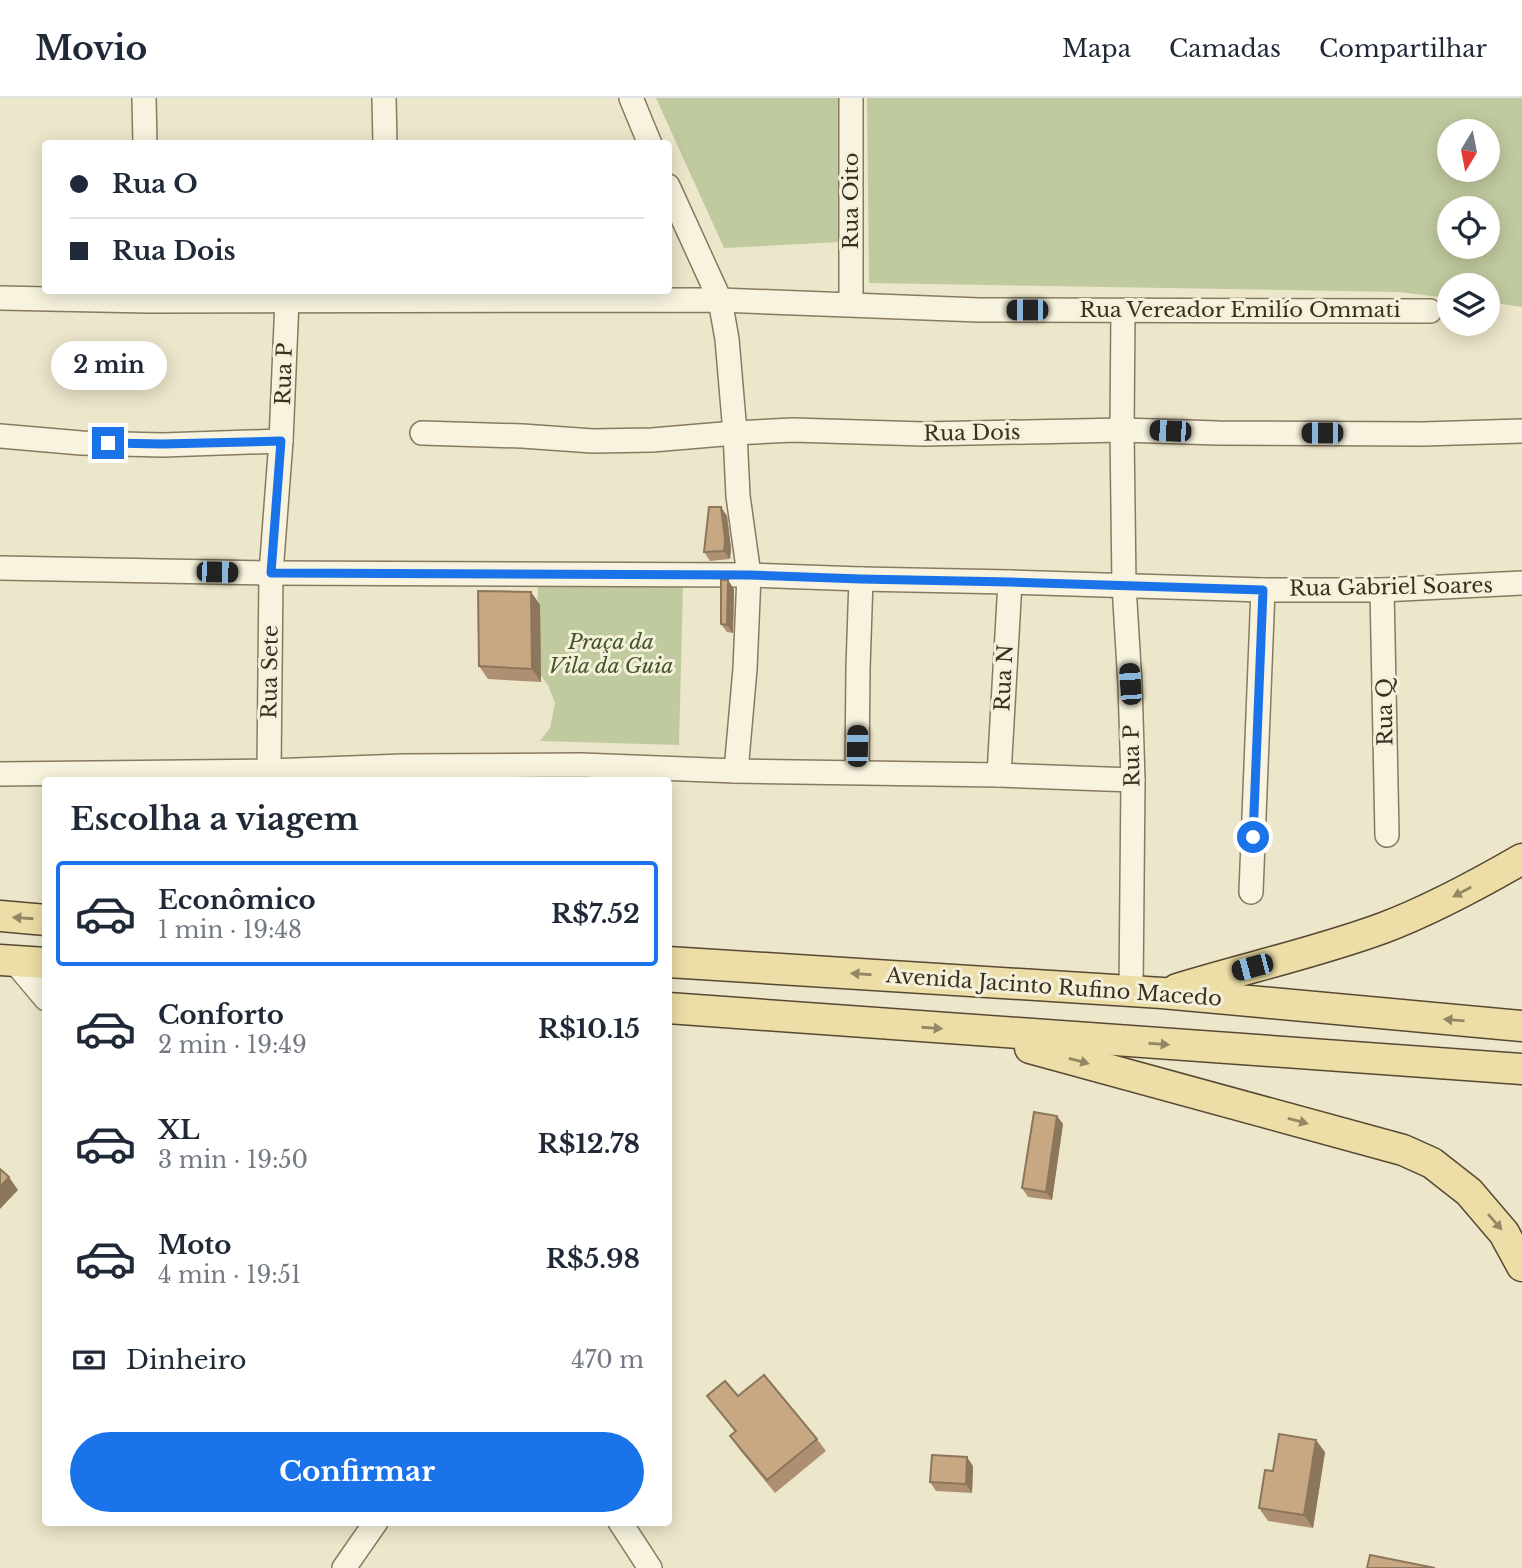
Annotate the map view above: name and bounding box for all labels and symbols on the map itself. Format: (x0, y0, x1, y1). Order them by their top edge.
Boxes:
north arrow (1437, 119, 1500, 182)
street label: Rua Oito (838, 153, 864, 249)
street label: Rua Vereador Emilío Ommati (1079, 297, 1401, 323)
car (1007, 300, 1049, 321)
callout: 2 min (50, 342, 166, 390)
street label: Rua P (270, 342, 298, 406)
street label: Rua Dois (923, 419, 1021, 447)
car (1149, 420, 1192, 442)
car (1302, 423, 1344, 444)
route end (92, 427, 124, 459)
car (196, 561, 239, 583)
street label: Rua Gabriel Soares (1289, 572, 1493, 602)
street label: Rua Sete (256, 625, 284, 719)
park label: Praça da Vila da Guia (549, 629, 673, 679)
street label: Rua N (989, 644, 1019, 712)
car (1119, 662, 1142, 706)
street label: Rua Q (1371, 678, 1399, 746)
car (847, 725, 868, 767)
street label: Rua P (1118, 725, 1146, 787)
route start (1237, 821, 1269, 853)
one-way arrow (1452, 886, 1472, 897)
one-way arrow (12, 912, 34, 923)
car (1229, 951, 1276, 983)
street label: Avenida Jacinto Rufino Macedo (884, 962, 1223, 1012)
one-way arrow (850, 969, 872, 980)
one-way arrow (1443, 1014, 1465, 1025)
one-way arrow (921, 1023, 943, 1034)
one-way arrow (1148, 1039, 1170, 1050)
one-way arrow (1068, 1056, 1090, 1067)
one-way arrow (1288, 1116, 1309, 1126)
one-way arrow (1487, 1213, 1503, 1231)

